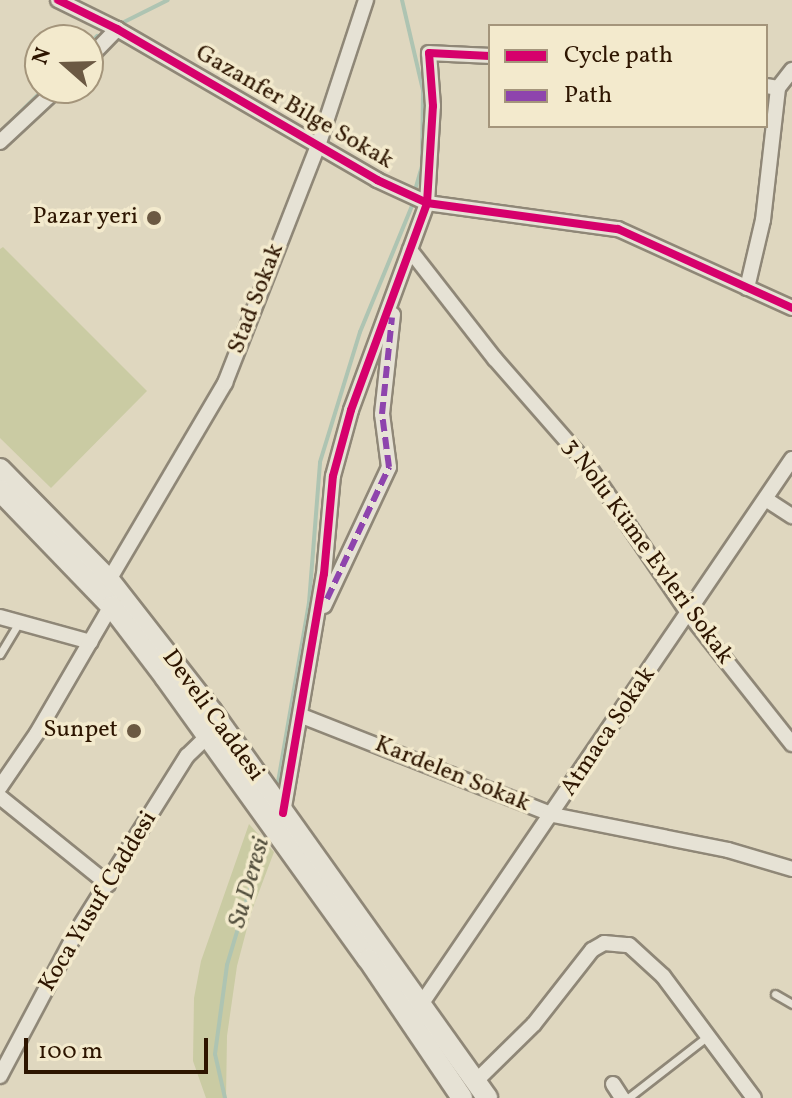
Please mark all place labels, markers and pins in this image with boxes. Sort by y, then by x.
place label: Pazar yeri [32,204,138,232]
marker: Pazar yeri [145,209,163,227]
place label: Sunpet [43,717,118,745]
marker: Sunpet [125,722,143,740]

